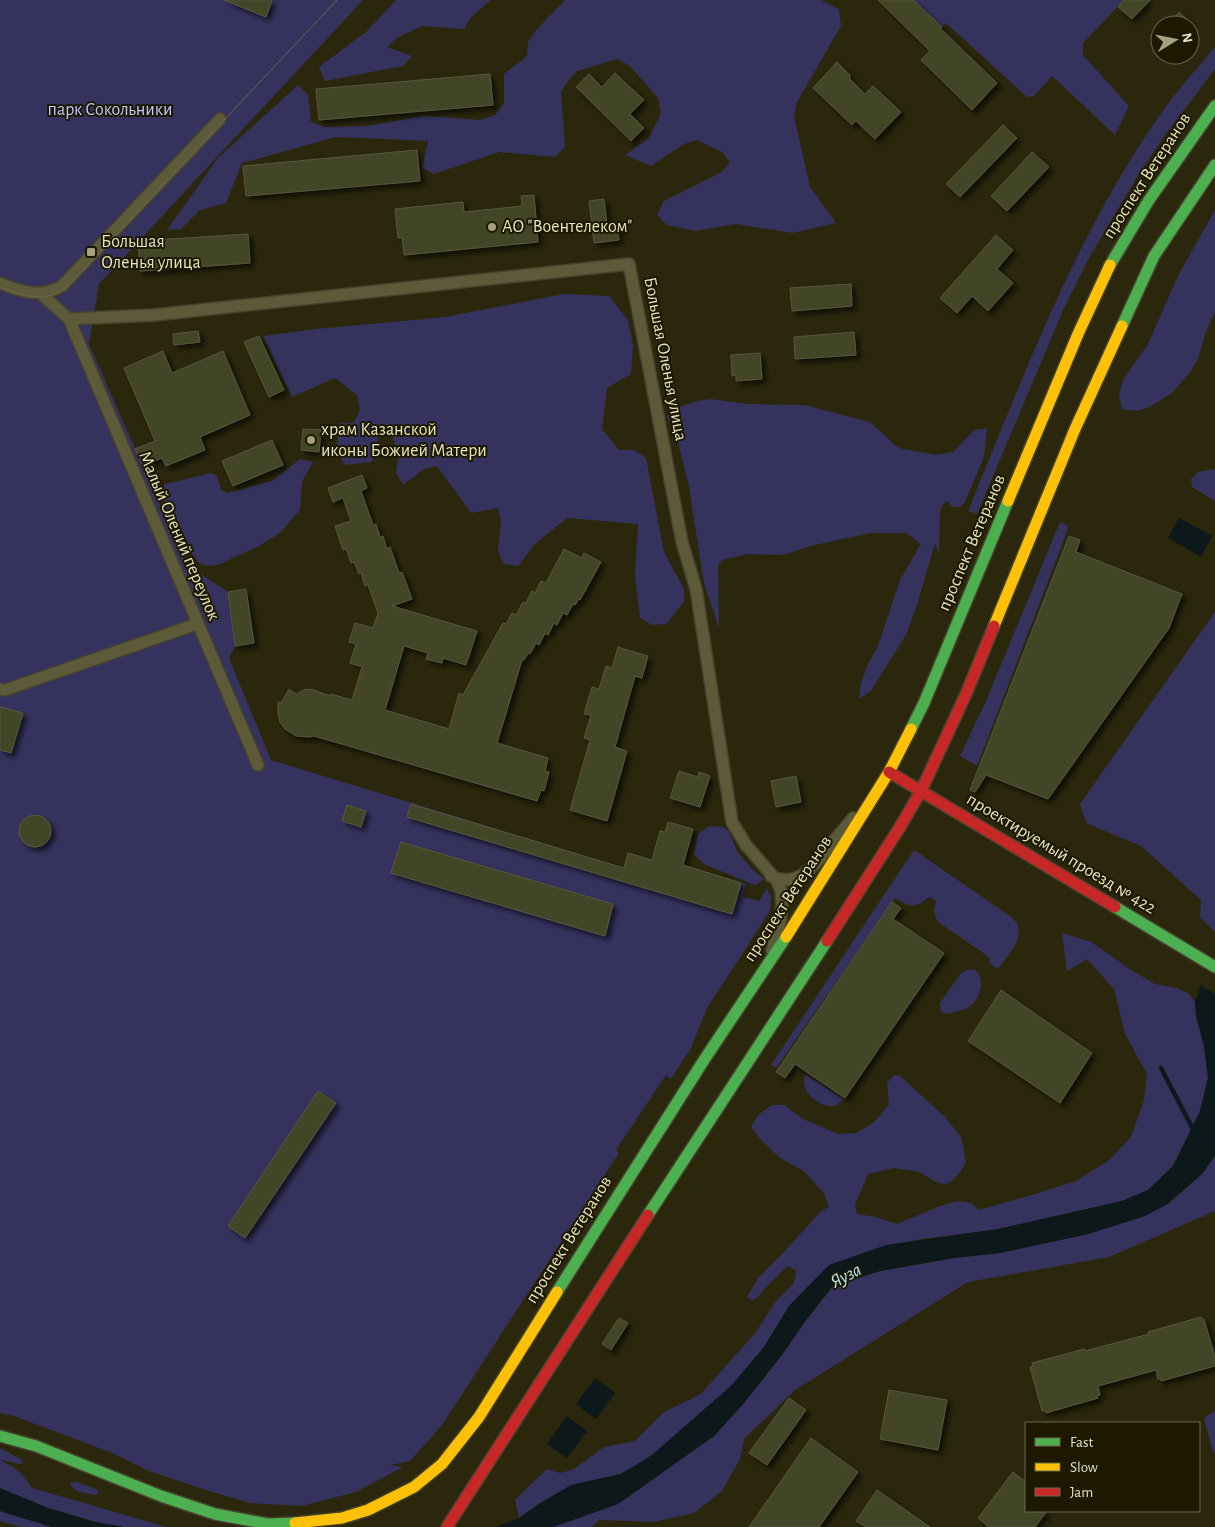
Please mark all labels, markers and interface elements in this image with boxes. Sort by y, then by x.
north arrow [1150,15,1200,65]
text: N [1179,32,1195,44]
park label: парк Сокольники [48,101,172,119]
street label: проспект Ветеранов [1100,110,1194,242]
place label: АО "Воентелеком" [502,218,632,236]
marker: АО "Воентелеком" [486,221,498,233]
place label: Большая Оленья улица [101,233,201,272]
marker: Большая Оленья улица [85,246,97,258]
street label: Большая Оленья улица [640,276,690,442]
place label: храм Казанской иконы Божией Матери [321,421,487,460]
marker: храм Казанской иконы Божией Матери [305,434,317,446]
street label: Малый Олений переулок [135,449,223,624]
street label: проспект Ветеранов [935,472,1009,614]
street label: проектируемый проезд № 422 [963,790,1159,918]
street label: проспект Ветеранов [741,833,835,965]
street label: проспект Ветеранов [523,1173,615,1307]
water label: Яуза [827,1260,865,1292]
legend [1025,1422,1200,1512]
text: Fast [1070,1435,1094,1450]
text: Slow [1070,1460,1098,1475]
text: Jam [1070,1485,1093,1500]

